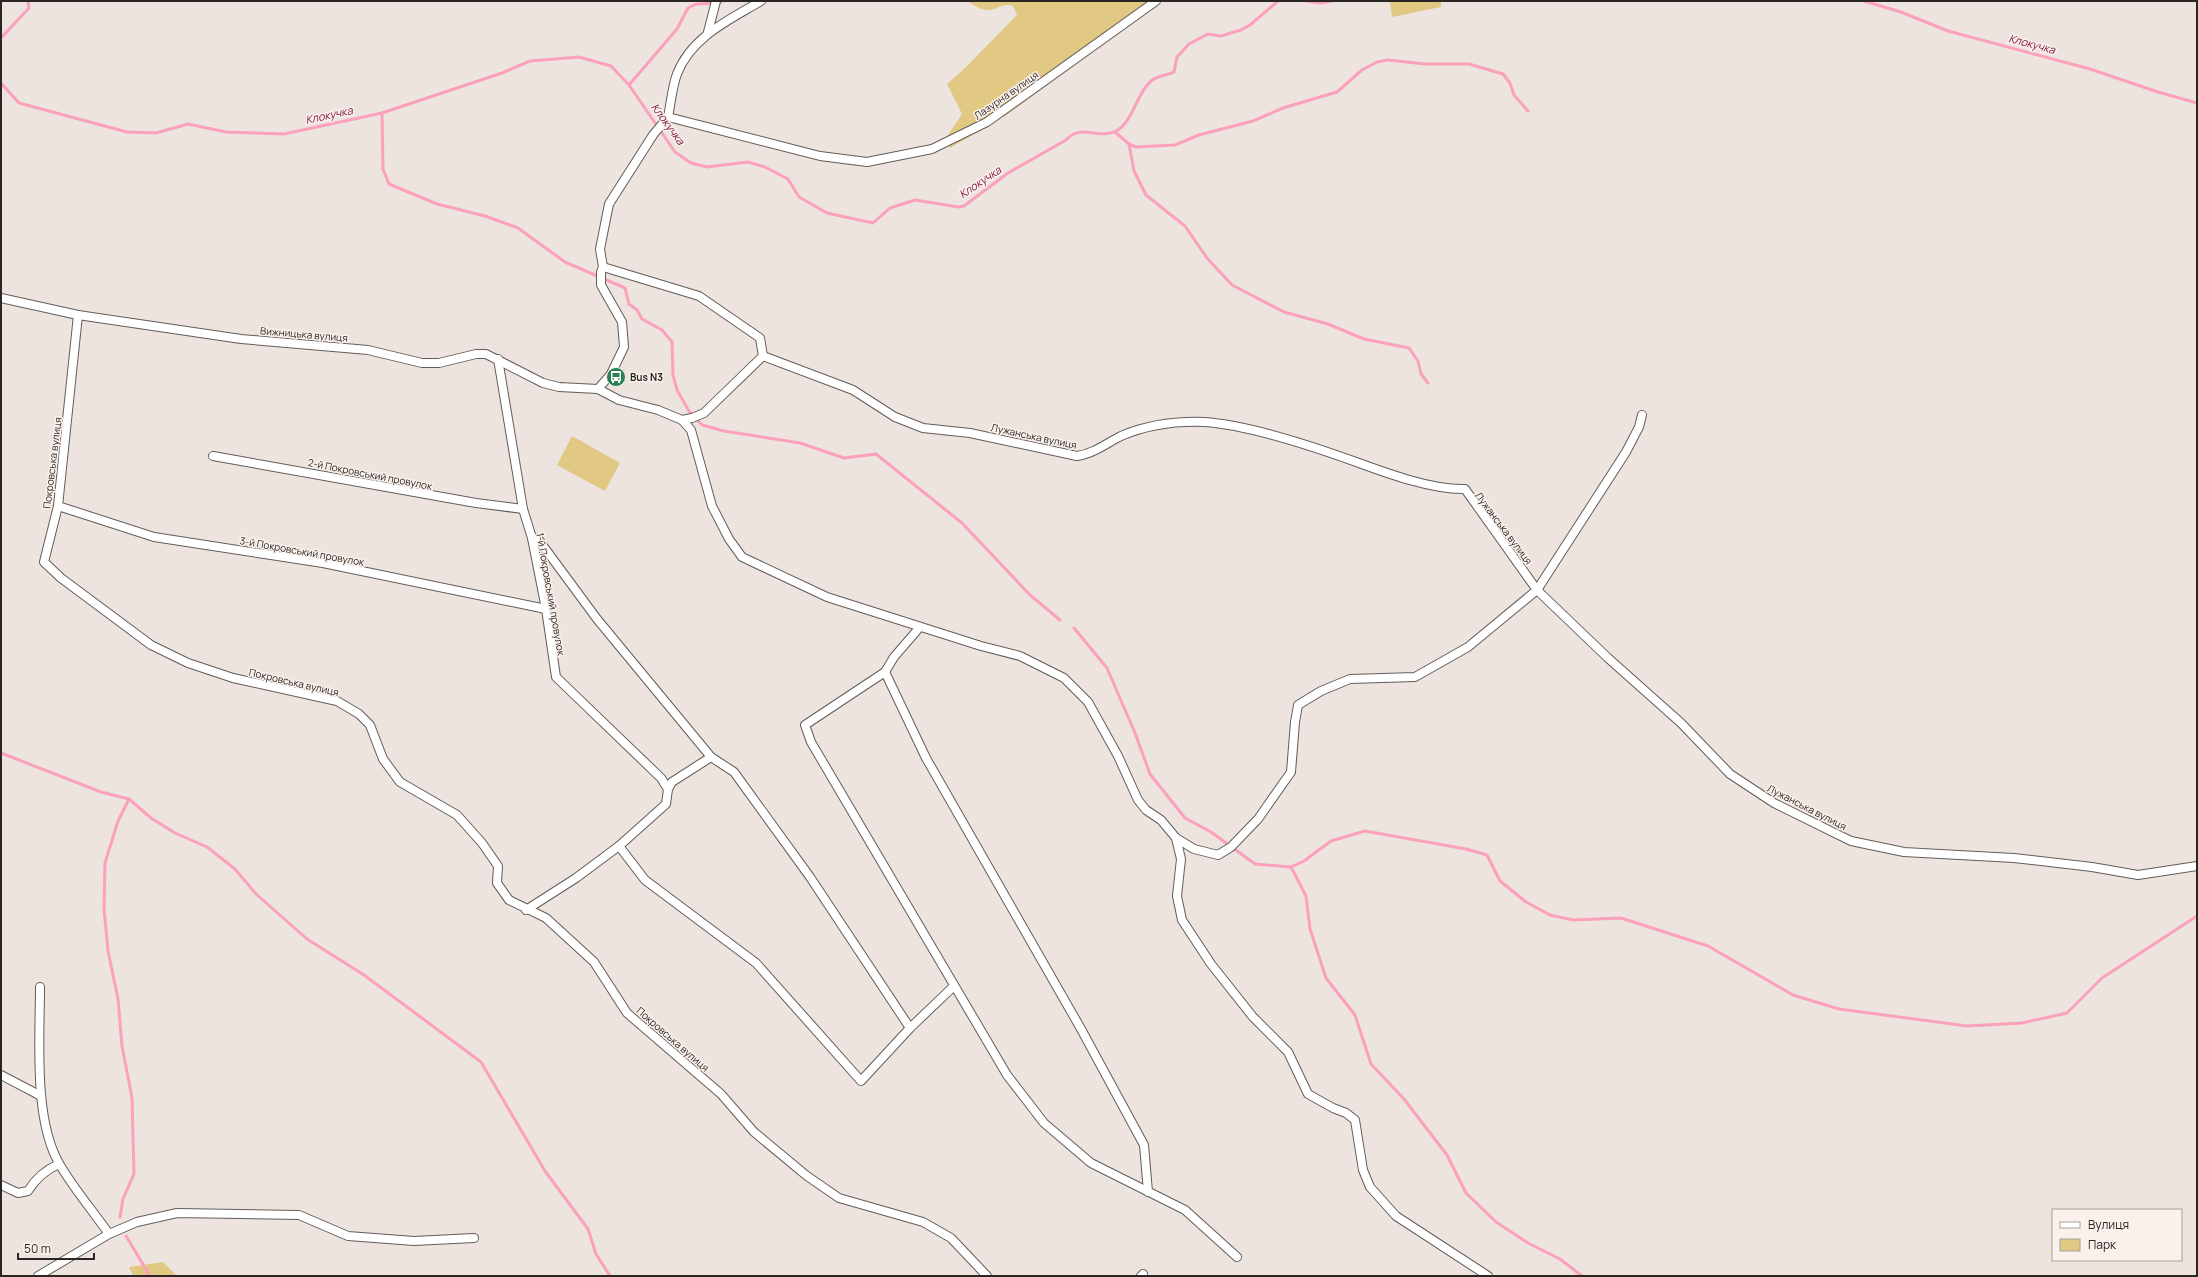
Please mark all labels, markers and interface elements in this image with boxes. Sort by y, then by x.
water label: Клокучка [2007,30,2058,57]
street label: Лазурна вулиця [971,68,1041,122]
water label: Клокучка [648,100,689,148]
water label: Клокучка [304,102,355,127]
water label: Клокучка [956,162,1004,201]
street label: Вижницька вулиця [260,323,348,345]
bus stop icon: Bus N3 [605,366,627,388]
place label: Bus N3 [630,370,663,384]
street label: Покровська вулиця [39,417,65,509]
street label: Лужанська вулиця [990,420,1078,452]
street label: 2-й Покровський провулок [307,455,434,493]
street label: Лужанська вулиця [1472,489,1536,567]
street label: 1-й Покровський провулок [533,531,569,658]
street label: 3-й Покровський провулок [239,533,366,569]
street label: Покровська вулиця [248,665,340,699]
street label: Лужанська вулиця [1765,781,1849,833]
street label: Покровська вулиця [634,1004,712,1074]
legend [2052,1209,2182,1261]
text: Вулиця [2088,1216,2129,1233]
scale bar [18,1235,94,1261]
text: Парк [2088,1236,2117,1253]
text: 50 m [24,1240,51,1257]

